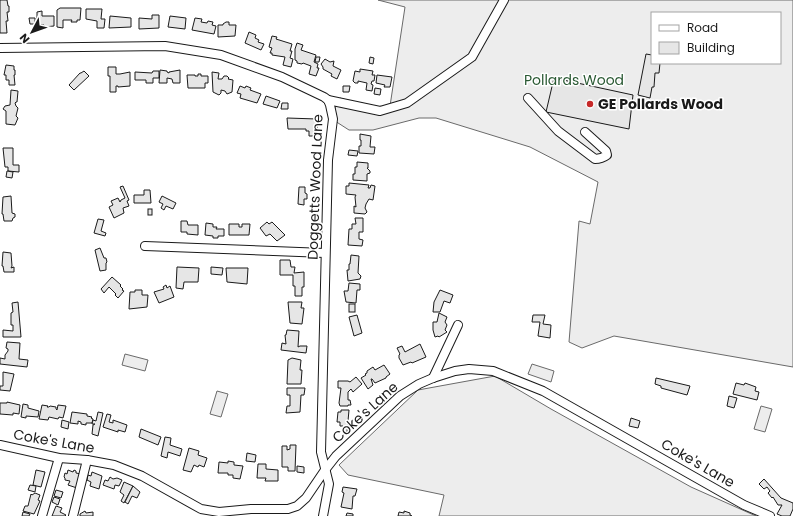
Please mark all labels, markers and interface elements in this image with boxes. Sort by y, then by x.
north arrow [12,12,52,52]
legend [651,12,781,64]
text: Road [687,19,718,36]
text: N [16,30,33,47]
text: Building [687,39,735,56]
park label: Pollards Wood [524,70,624,90]
place label: GE Pollards Wood [598,94,723,114]
marker: GE Pollards Wood [585,99,595,109]
street label: Doggetts Wood Lane [302,114,328,260]
street label: Coke's Lane [328,377,402,447]
street label: Coke's Lane [12,424,96,458]
street label: Coke's Lane [657,434,739,492]

